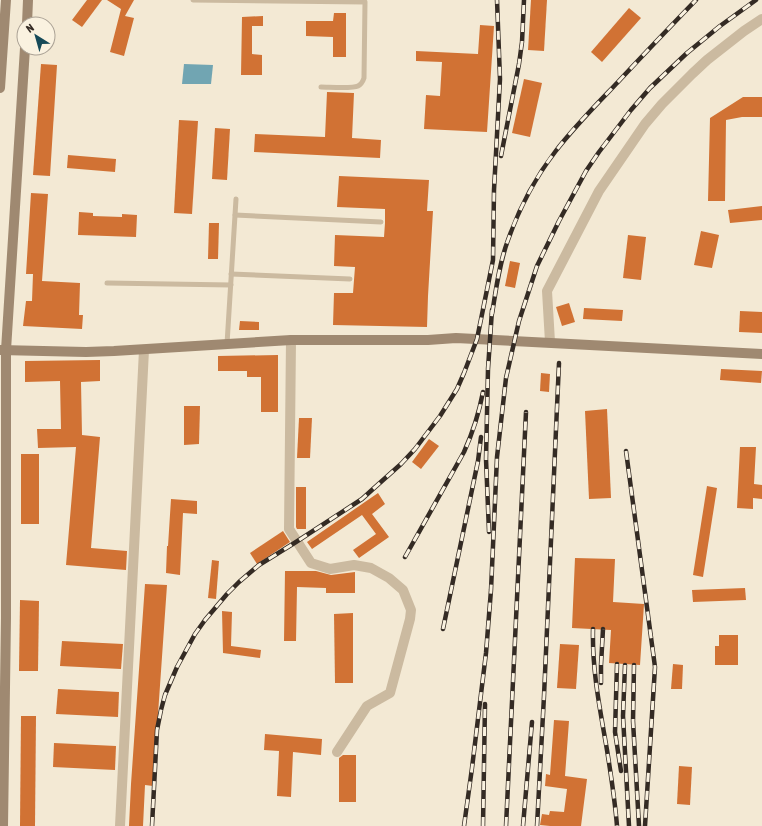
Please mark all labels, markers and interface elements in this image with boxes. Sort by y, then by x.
north arrow [16,16,56,56]
text: N [24,21,36,35]

